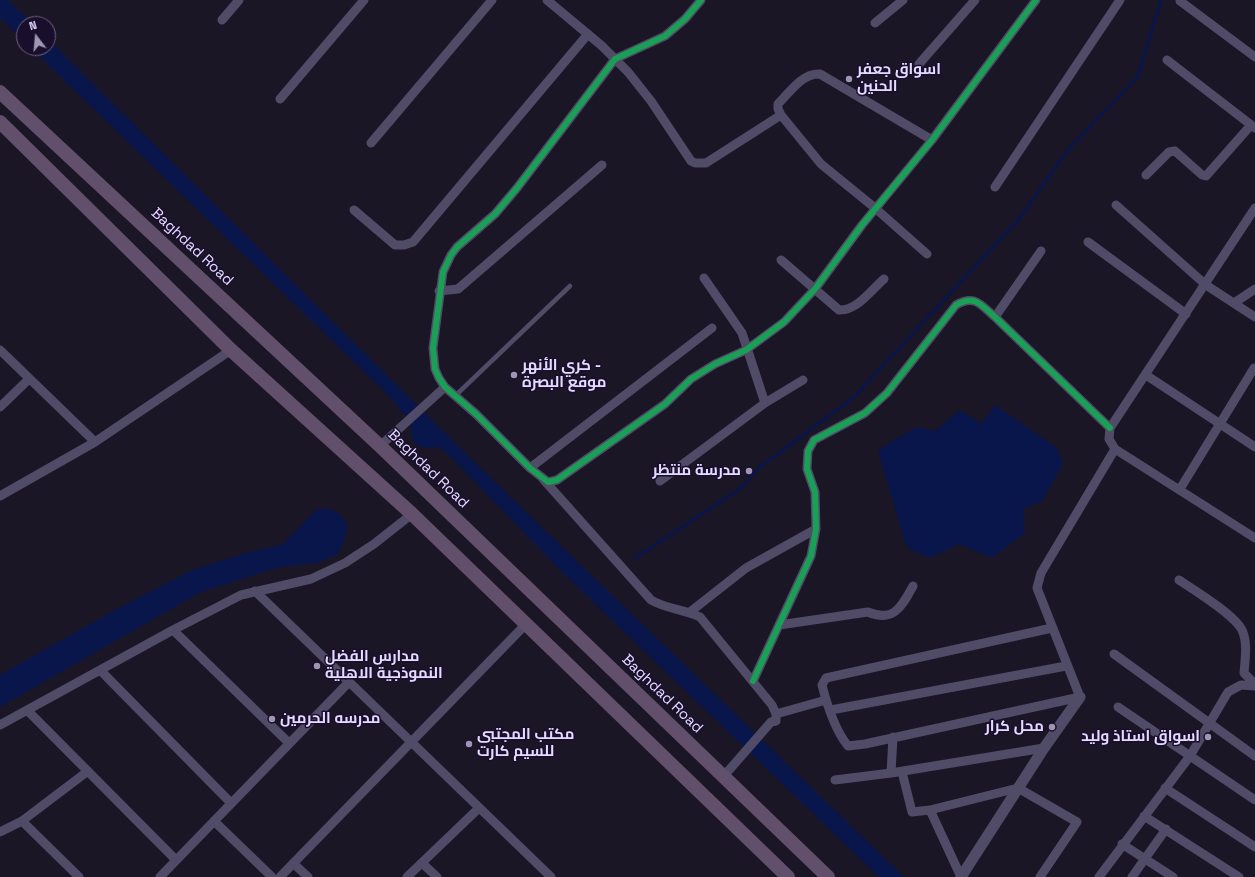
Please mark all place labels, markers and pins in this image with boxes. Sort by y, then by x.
place label: اسواق جعفر الحنين [857,61,941,96]
marker: اسواق جعفر الحنين [844,74,854,84]
place label: كري الأنهر - موقع البصرة [522,357,606,392]
marker: كري الأنهر - موقع البصرة [509,370,519,380]
place label: مدرسة منتظر [652,462,741,480]
marker: مدرسة منتظر [744,466,754,476]
place label: مدارس الفضل النموذجية الاهلية [325,648,443,683]
marker: مدارس الفضل النموذجية الاهلية [312,661,322,671]
place label: مدرسه الحرمين [280,710,380,728]
marker: مدرسه الحرمين [267,714,277,724]
place label: محل كرار [985,718,1044,736]
marker: محل كرار [1047,722,1057,732]
place label: مكتب المجتبى للسيم كارت [477,726,574,761]
place label: اسواق استاذ وليد [1081,728,1200,746]
marker: اسواق استاذ وليد [1203,732,1213,742]
marker: مكتب المجتبى للسيم كارت [464,739,474,749]

